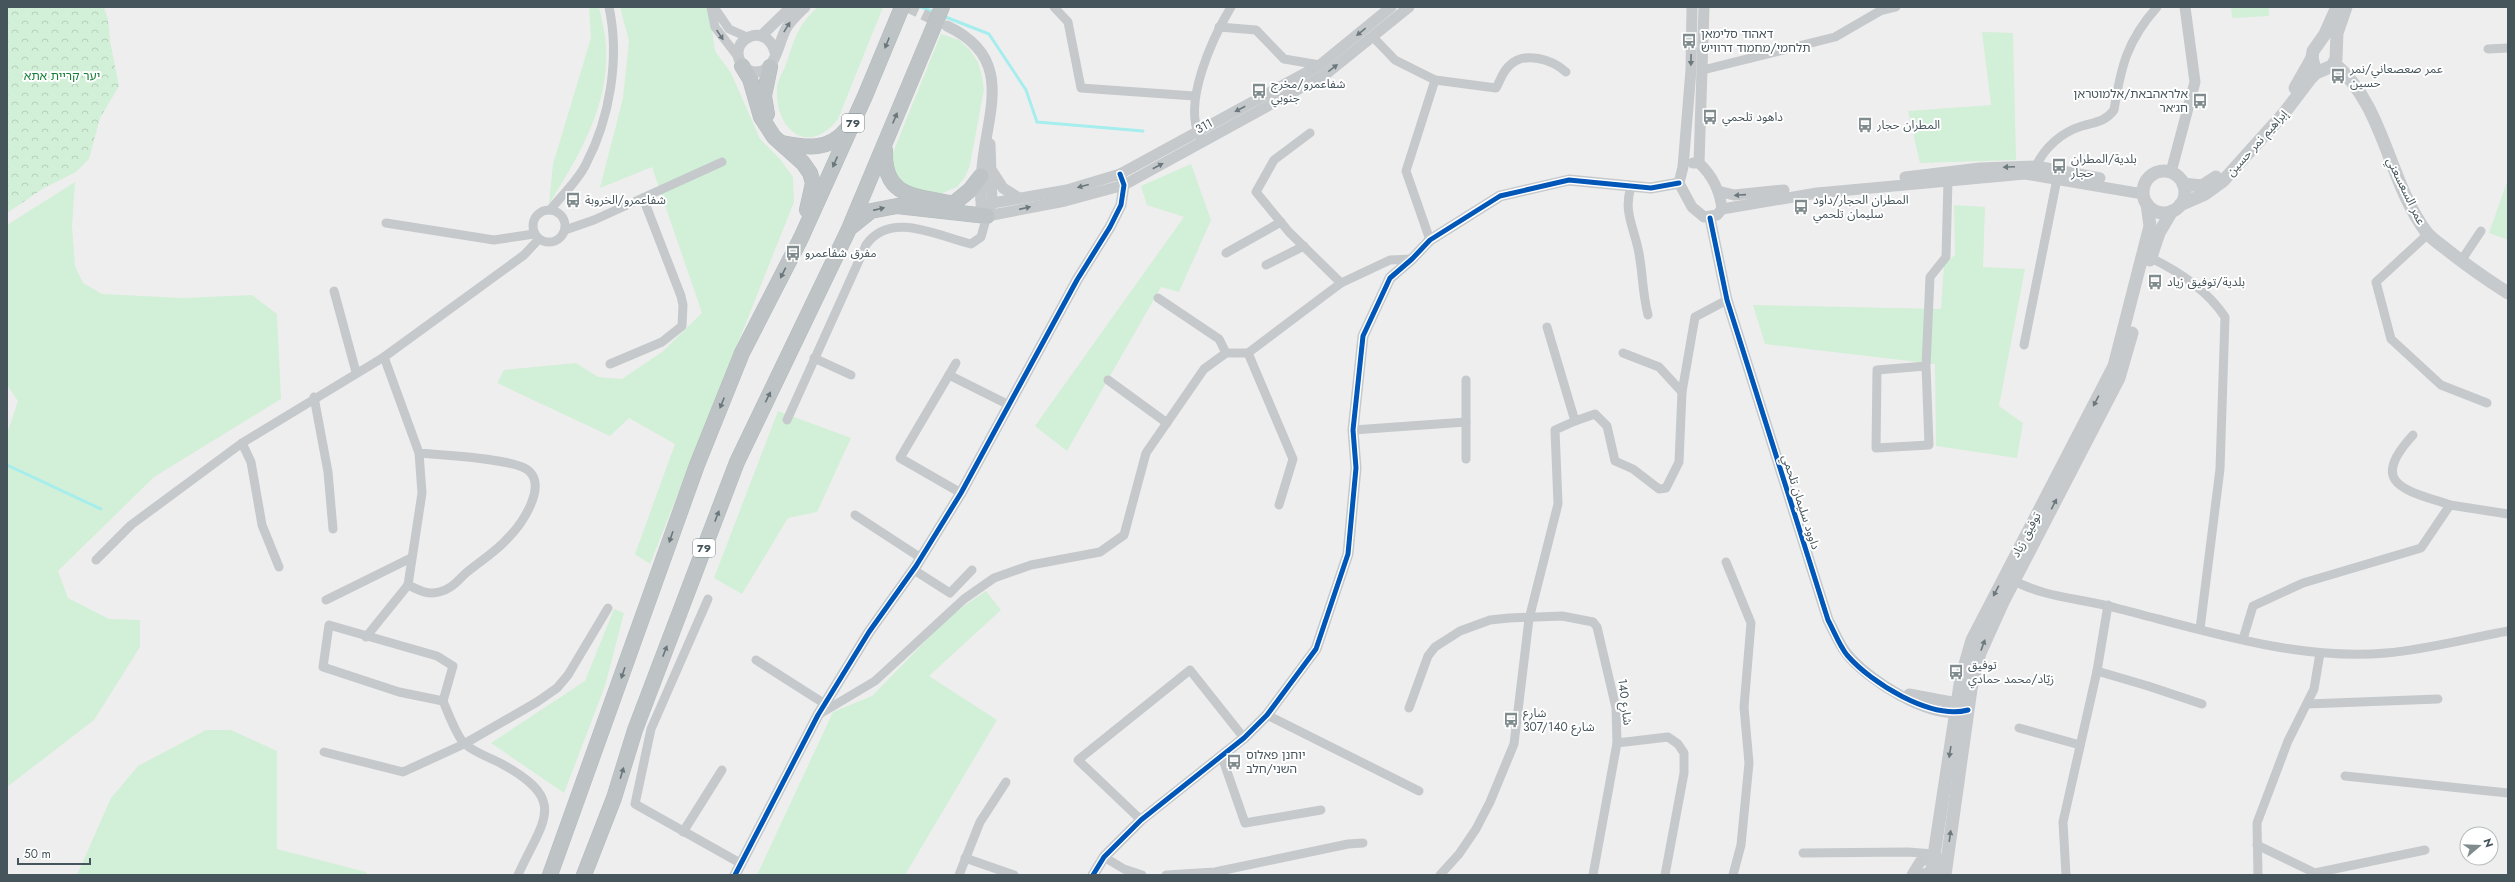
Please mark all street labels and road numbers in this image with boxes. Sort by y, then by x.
street label: إبراهيم نمر حسين [2222,105,2292,180]
road number: 79 [842,114,864,132]
street label: 311 [1192,114,1216,138]
street label: عمر السعسعني [2381,154,2430,228]
street label: داوود سليمان تلحمي [1776,452,1825,552]
street label: توفيق زياد [2006,509,2046,561]
road number: 79 [693,539,715,557]
street label: شارع 140 [1613,678,1637,726]

